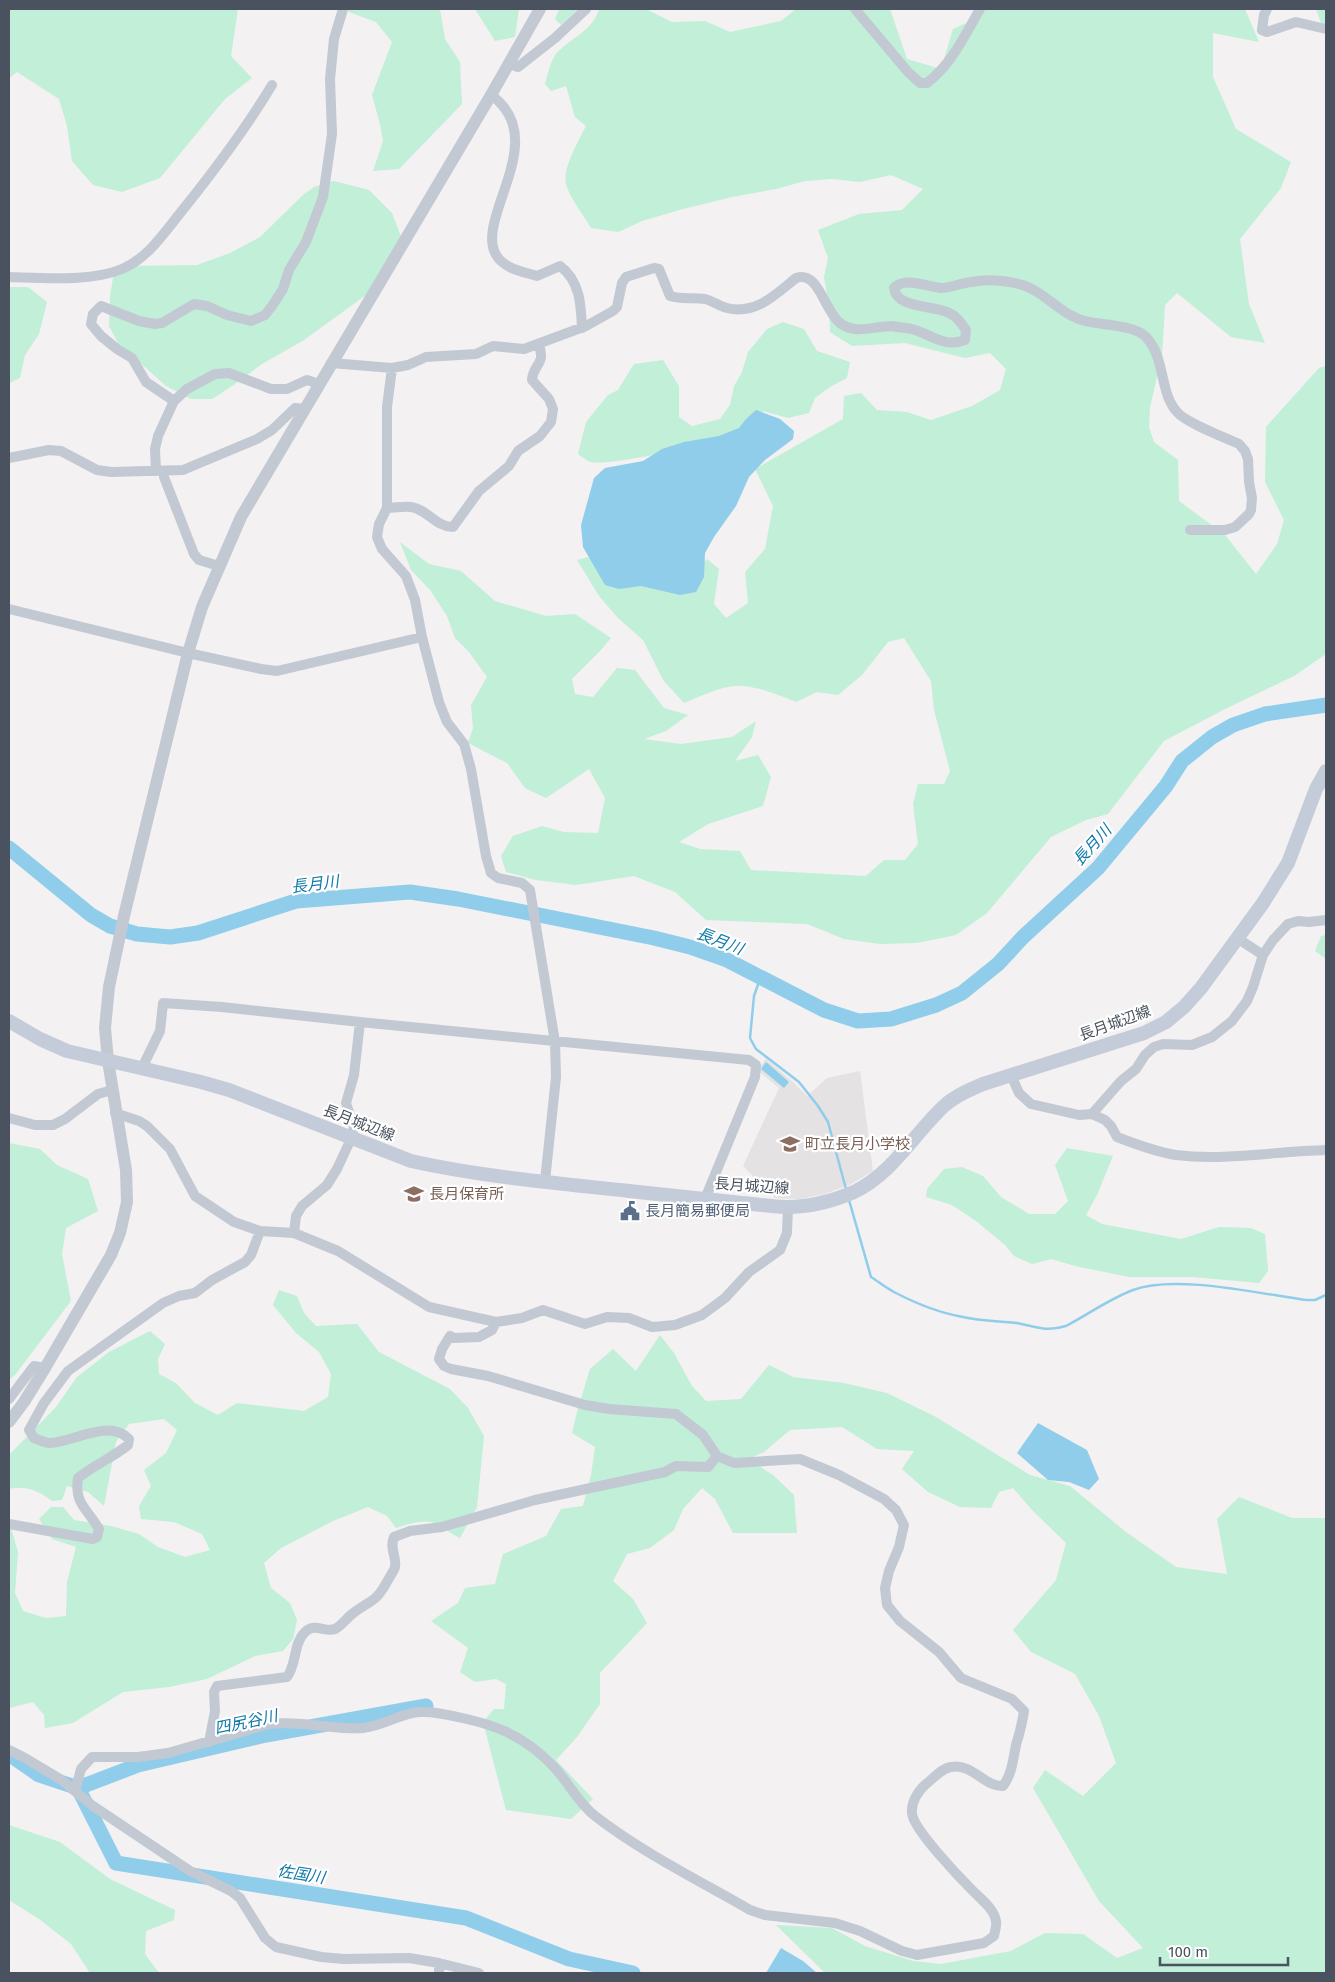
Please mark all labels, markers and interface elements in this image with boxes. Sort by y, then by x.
water label: 長月川 [1069,819,1116,869]
water label: 長月川 [290,871,342,896]
water label: 長月川 [694,924,748,959]
street label: 長月城辺線 [1077,1002,1153,1044]
street label: 長月城辺線 [321,1101,397,1145]
school or university icon: 町立長月小学校 [779,1133,801,1155]
place label: 町立長月小学校 [805,1135,910,1153]
street label: 長月城辺線 [714,1174,790,1198]
school or university icon: 長月保育所 [403,1183,425,1205]
place label: 長月保育所 [429,1185,504,1203]
public building icon: 長月簡易郵便局 [619,1200,641,1222]
place label: 長月簡易郵便局 [645,1202,750,1220]
water label: 四尻谷川 [213,1706,281,1738]
water label: 佐国川 [276,1861,328,1887]
scale bar [1160,1934,1288,1966]
text: 100 m [1168,1943,1208,1961]

